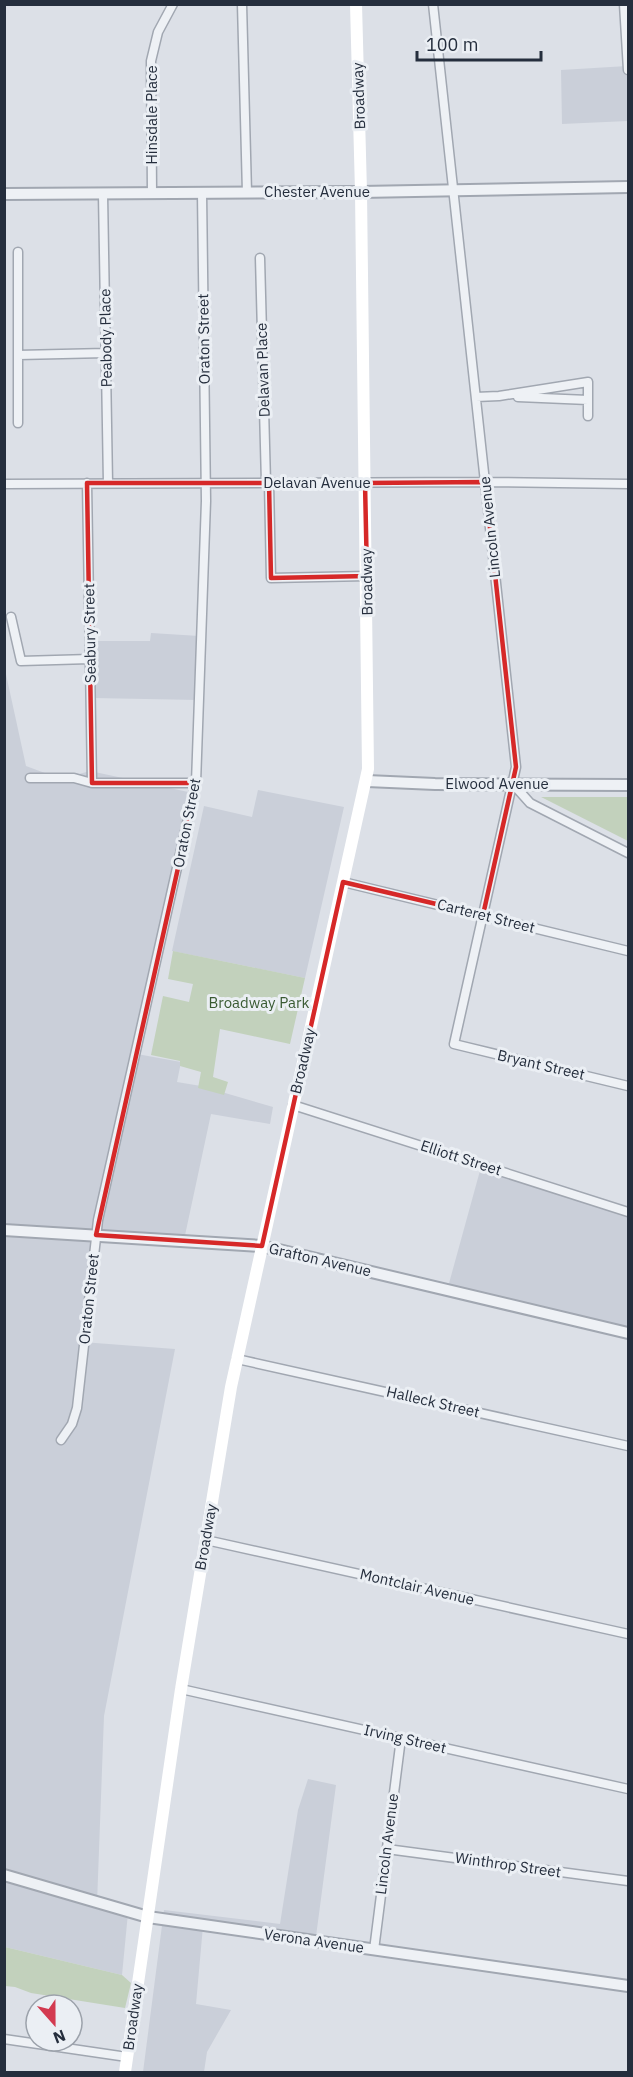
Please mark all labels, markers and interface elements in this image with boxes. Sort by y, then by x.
scale bar [417,24,542,62]
text: 100 m [426,33,478,56]
street label: Broadway [348,62,369,130]
street label: Hinsdale Place [142,65,161,165]
street label: Chester Avenue [264,182,370,201]
street label: Peabody Place [95,288,116,388]
street label: Oraton Street [193,293,214,385]
street label: Delavan Place [251,322,274,418]
street label: Delavan Avenue [263,473,371,492]
street label: Lincoln Avenue [475,475,504,579]
street label: Broadway [356,548,377,616]
street label: Seabury Street [79,583,100,683]
street label: Elwood Avenue [445,774,549,793]
street label: Oraton Street [169,776,205,869]
street label: Carteret Street [435,894,537,937]
park label: Broadway Park [208,993,310,1012]
street label: Broadway [286,1026,319,1096]
street label: Bryant Street [496,1045,587,1084]
street label: Elliott Street [418,1136,504,1180]
street label: Grafton Avenue [267,1239,373,1281]
street label: Oraton Street [74,1253,103,1345]
street label: Halleck Street [385,1382,482,1421]
street label: Broadway [190,1502,221,1572]
street label: Montclair Avenue [358,1564,476,1609]
street label: Irving Street [362,1720,448,1757]
street label: Lincoln Avenue [371,1792,402,1896]
street label: Winthrop Street [454,1848,562,1881]
street label: Verona Avenue [263,1924,365,1957]
street label: Broadway [118,1982,147,2051]
north arrow [24,1993,84,2053]
text: N [50,2026,68,2048]

